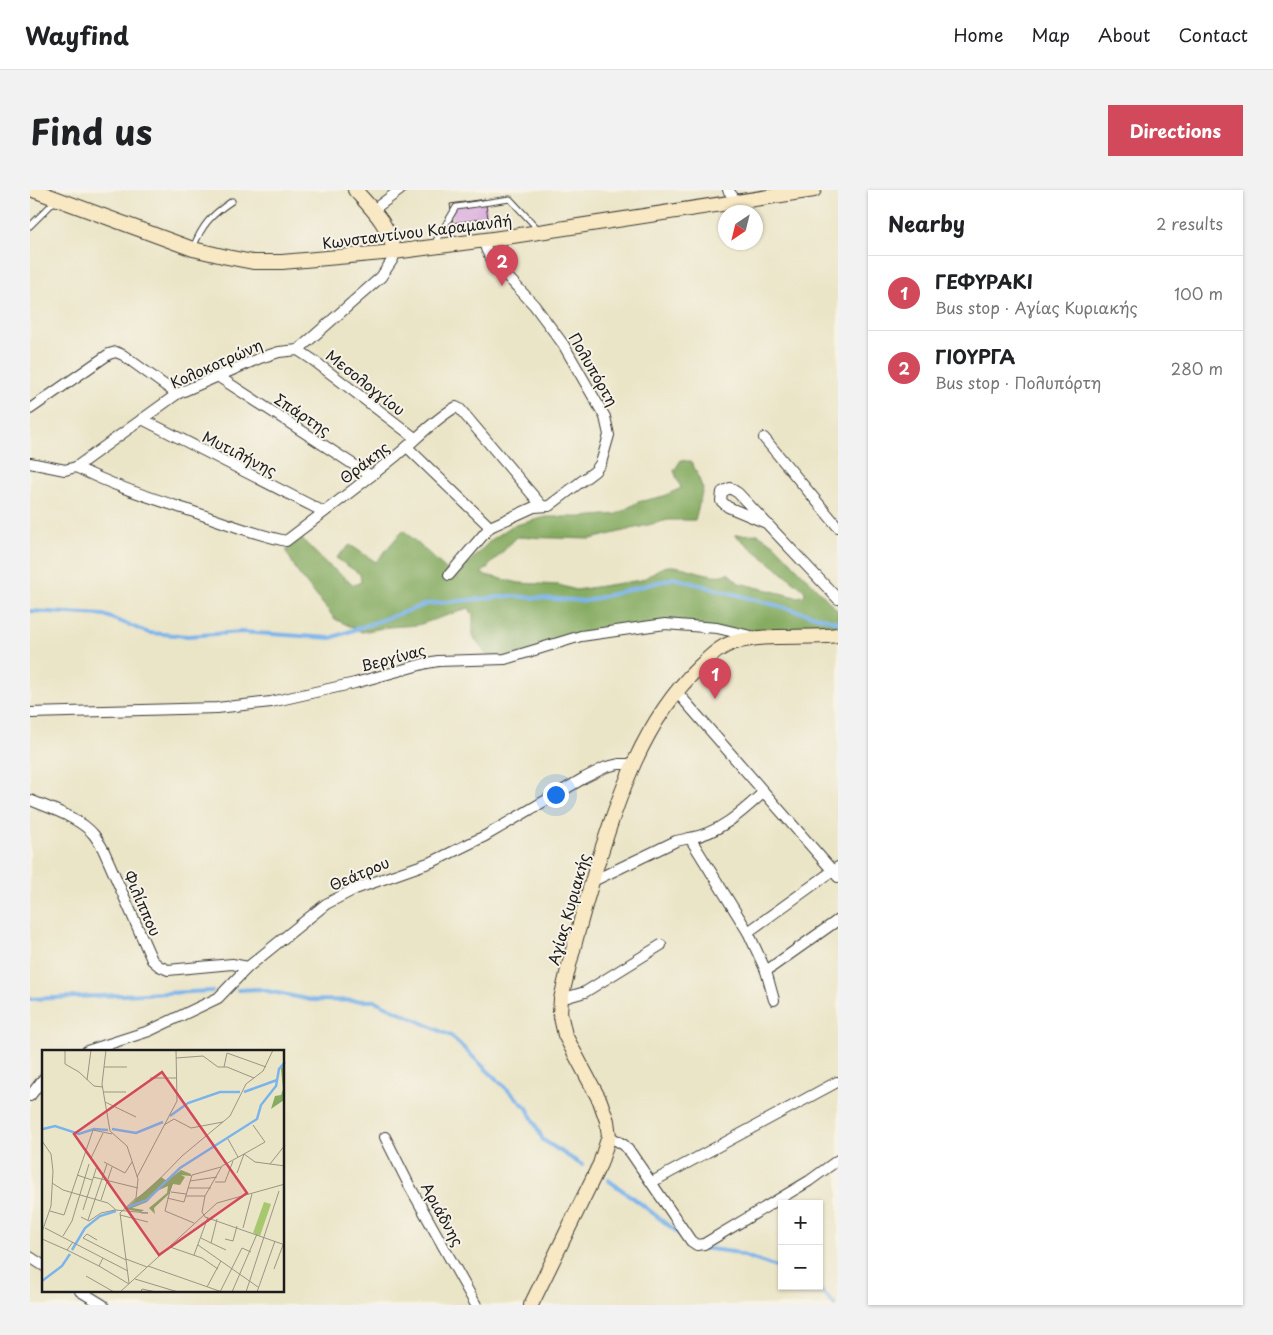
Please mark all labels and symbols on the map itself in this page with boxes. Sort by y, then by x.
north arrow [718,205,763,250]
street label: Κωνσταντίνου Καραμανλή [321,208,513,254]
pin: 2 [486,245,518,286]
street label: Πολυπόρτη [564,328,624,410]
street label: Κολοκοτρώνη [166,332,266,394]
street label: Μεσολογγίου [321,344,411,420]
street label: Σπάρτης [270,387,336,441]
street label: Μυτιλήνης [199,424,281,482]
street label: Θράκης [334,435,394,489]
street label: Βεργίνας [358,637,428,677]
pin: 1 [699,658,731,699]
your location [543,782,569,808]
street label: Θεάτρου [325,850,393,896]
street label: Αγίας Κυριακής [541,850,595,968]
street label: Φιλίππου [118,866,168,940]
inset map [42,1050,285,1292]
street label: Αριάδνης [416,1178,470,1250]

